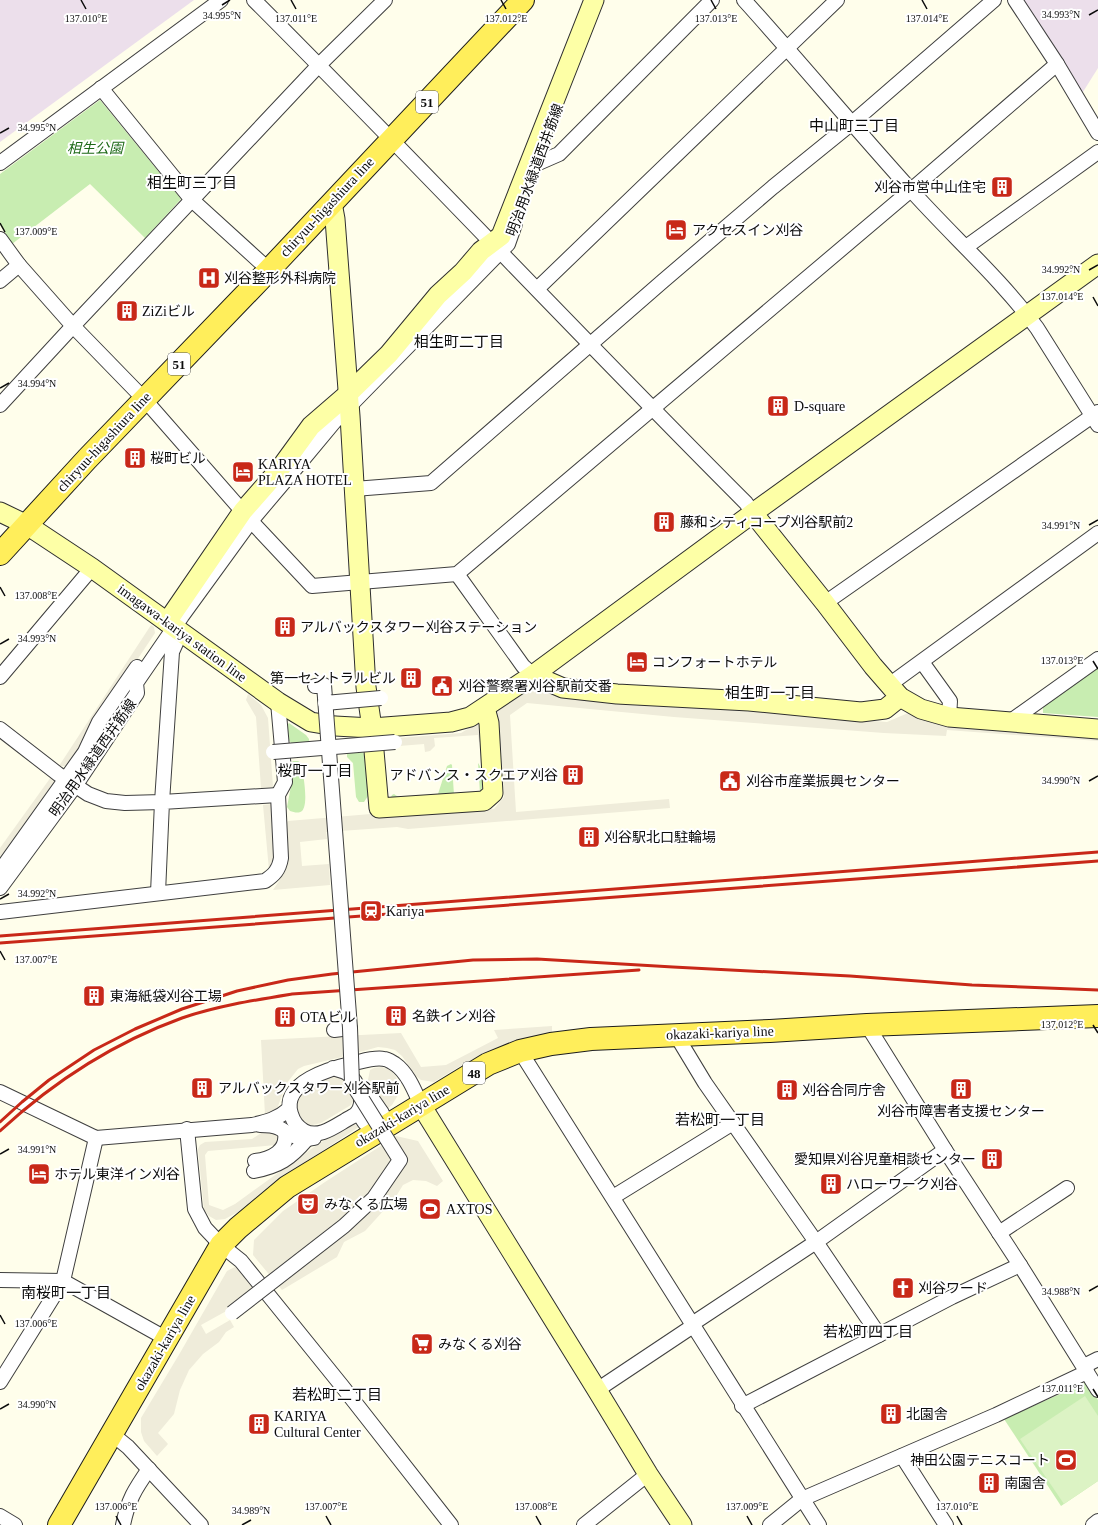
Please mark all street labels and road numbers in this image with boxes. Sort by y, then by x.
road number: 51 [416,91,438,113]
street label: 明治用水緑道西井筋線 [503,101,566,238]
street label: chiryuu-higashiura line [277,154,377,260]
road number: 51 [168,353,190,375]
street label: chiryuu-higashiura line [54,389,154,495]
street label: imagawa-kariya station line [115,581,249,685]
street label: 明治用水緑道西井筋線 [46,696,139,820]
street label: okazaki-kariya line [666,1024,774,1042]
road number: 48 [463,1062,485,1084]
street label: okazaki-kariya line [352,1082,452,1150]
street label: okazaki-kariya line [132,1293,198,1393]

